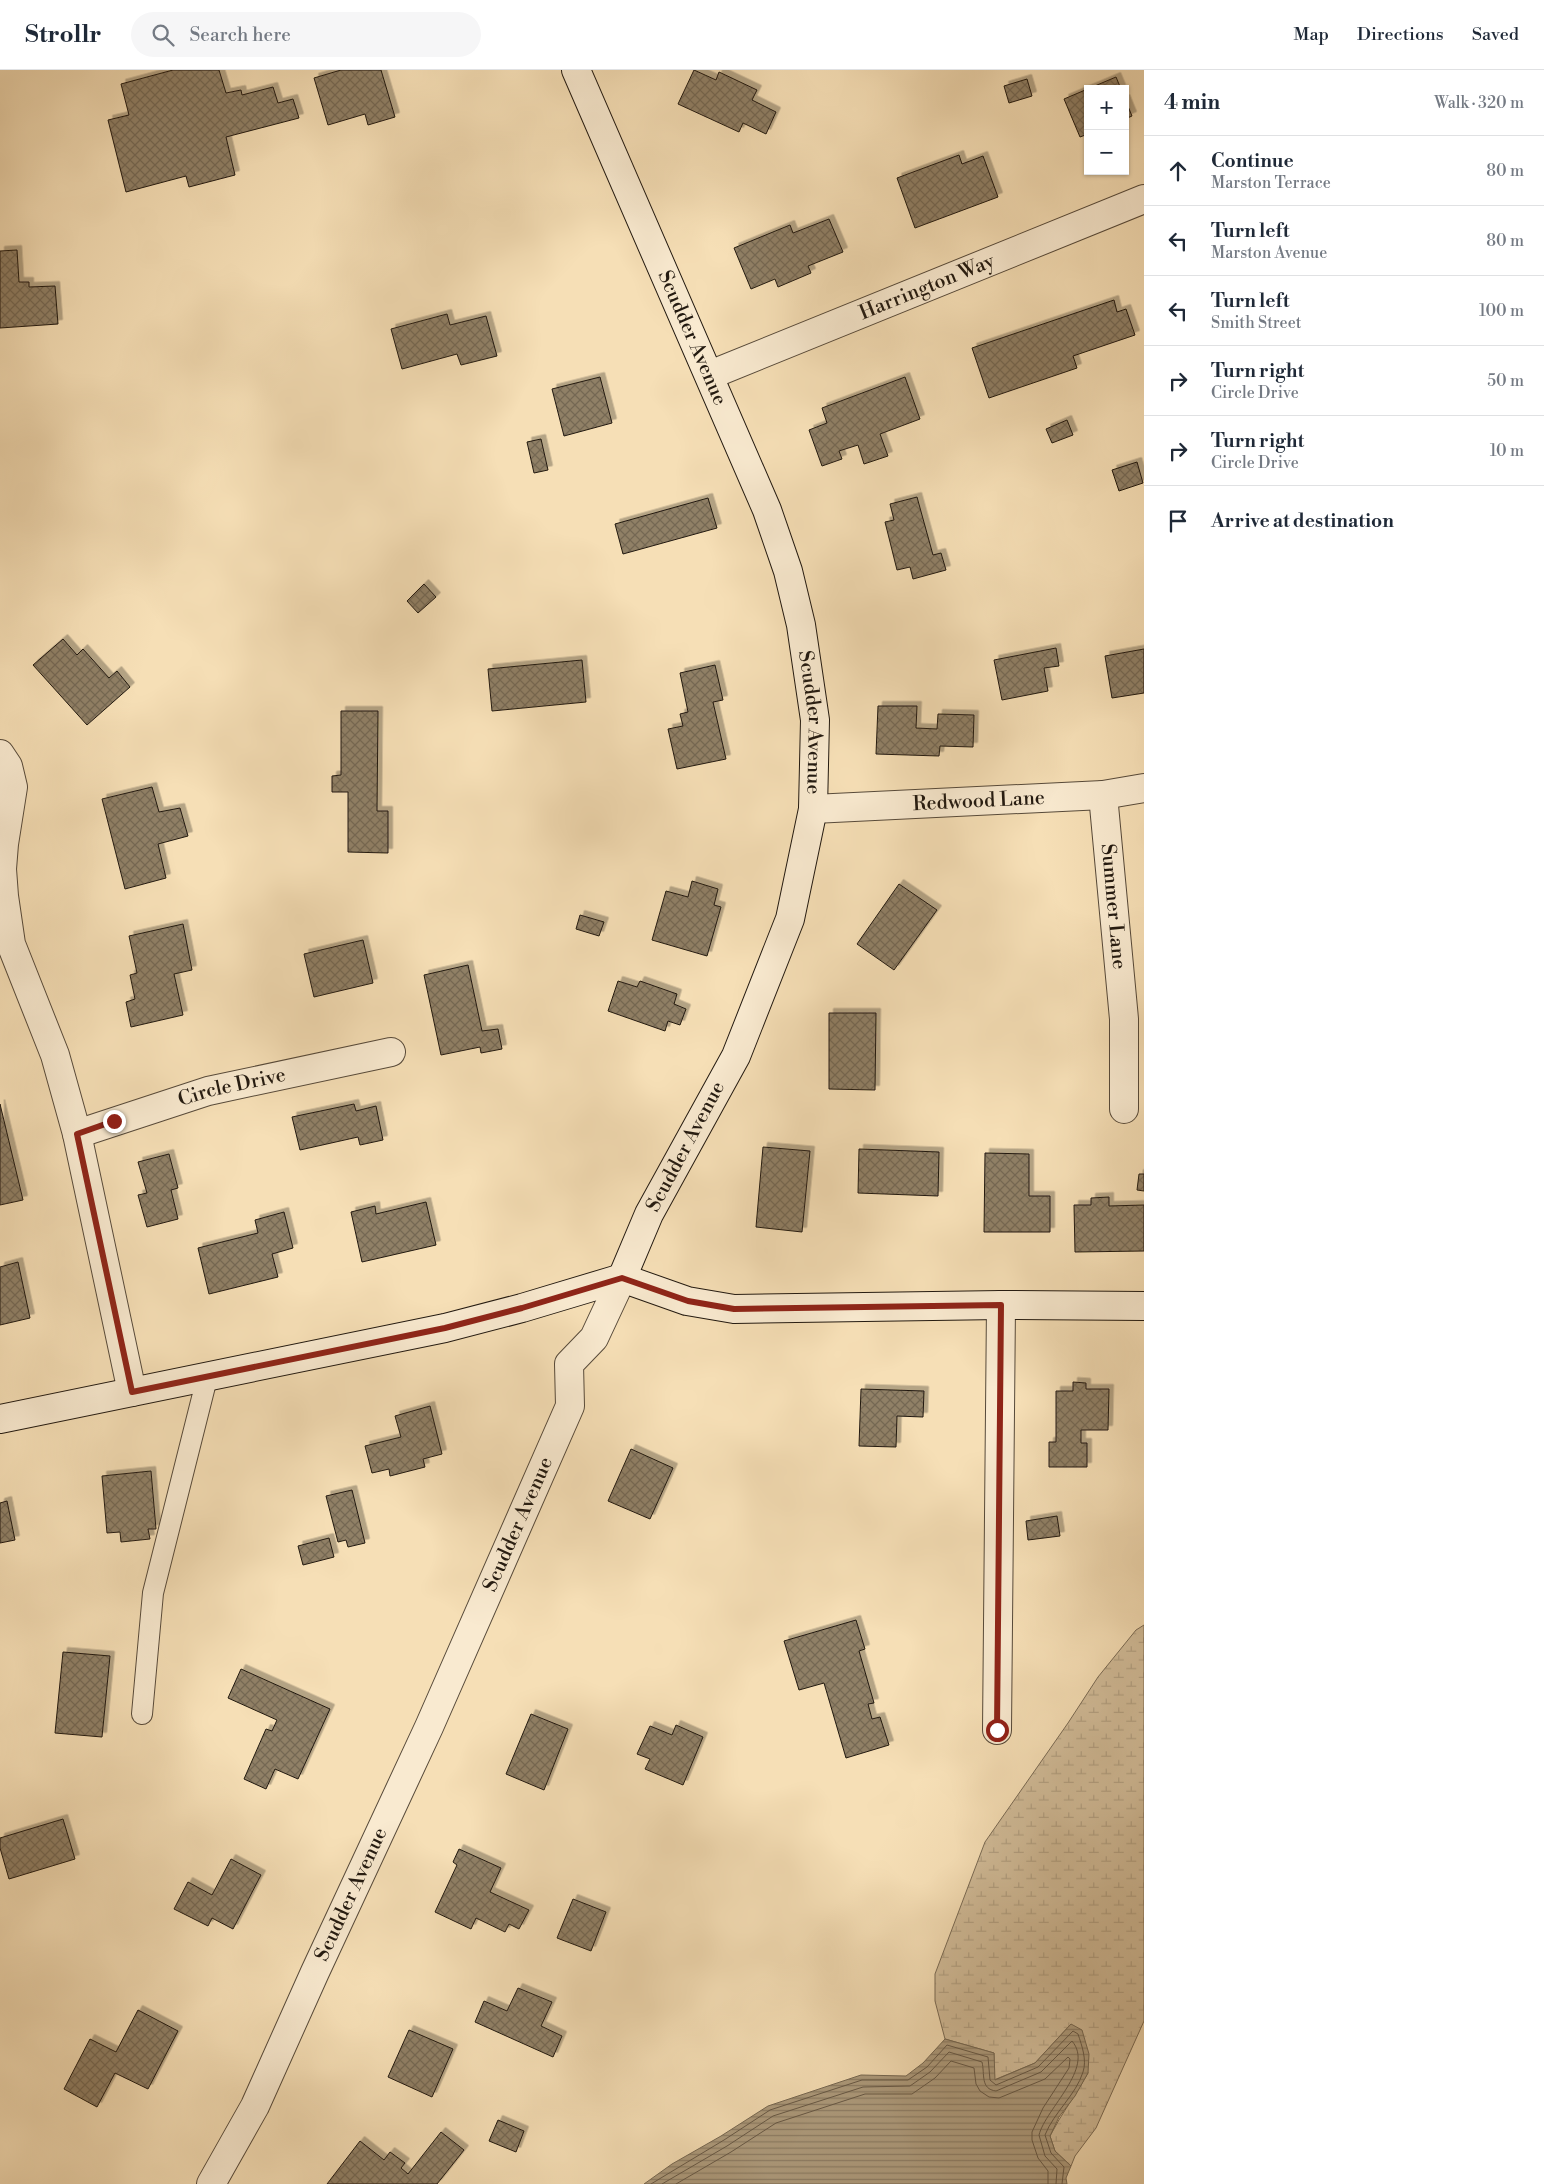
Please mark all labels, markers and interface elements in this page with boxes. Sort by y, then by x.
search box [131,12,481,57]
text: Strollr [25,20,101,50]
icon: search [149,21,177,49]
text: Search here [189,23,291,47]
text: Map [1293,23,1329,46]
text: Directions [1357,23,1444,46]
text: Saved [1472,23,1519,46]
map controls [1084,85,1129,175]
button: + [1084,85,1129,130]
text: 4 min [1164,90,1220,116]
text: Walk · 320 m [1434,93,1524,113]
button: − [1084,130,1129,175]
text: Continue [1211,149,1294,173]
icon: ahead [1164,157,1192,185]
text: 80 m [1486,161,1524,181]
text: Marston Terrace [1211,173,1331,193]
text: Turn left [1211,219,1290,243]
icon: left [1164,227,1192,255]
text: 80 m [1486,231,1524,251]
text: Marston Avenue [1211,243,1327,263]
street label: Harrington Way [855,248,998,326]
street label: Scudder Avenue [652,267,733,409]
text: Turn left [1211,289,1290,313]
icon: left [1164,297,1192,325]
text: 100 m [1479,301,1524,321]
text: Smith Street [1211,313,1301,333]
text: Turn right [1211,359,1304,383]
icon: right [1164,367,1192,395]
text: 50 m [1487,371,1524,391]
text: Circle Drive [1211,383,1299,403]
text: Turn right [1211,429,1304,453]
icon: right [1164,437,1192,465]
text: 10 m [1490,441,1524,461]
text: Circle Drive [1211,453,1299,473]
icon: arrive [1164,507,1192,535]
text: Arrive at destination [1211,509,1394,533]
street label: Scudder Avenue [792,649,828,795]
street label: Redwood Lane [912,785,1046,817]
street label: Summer Lane [1095,843,1132,971]
street label: Circle Drive [175,1062,288,1112]
street label: Scudder Avenue [641,1077,731,1217]
route end [103,1110,126,1133]
street label: Scudder Avenue [478,1453,559,1596]
route start [986,1719,1009,1742]
street label: Scudder Avenue [309,1824,393,1965]

